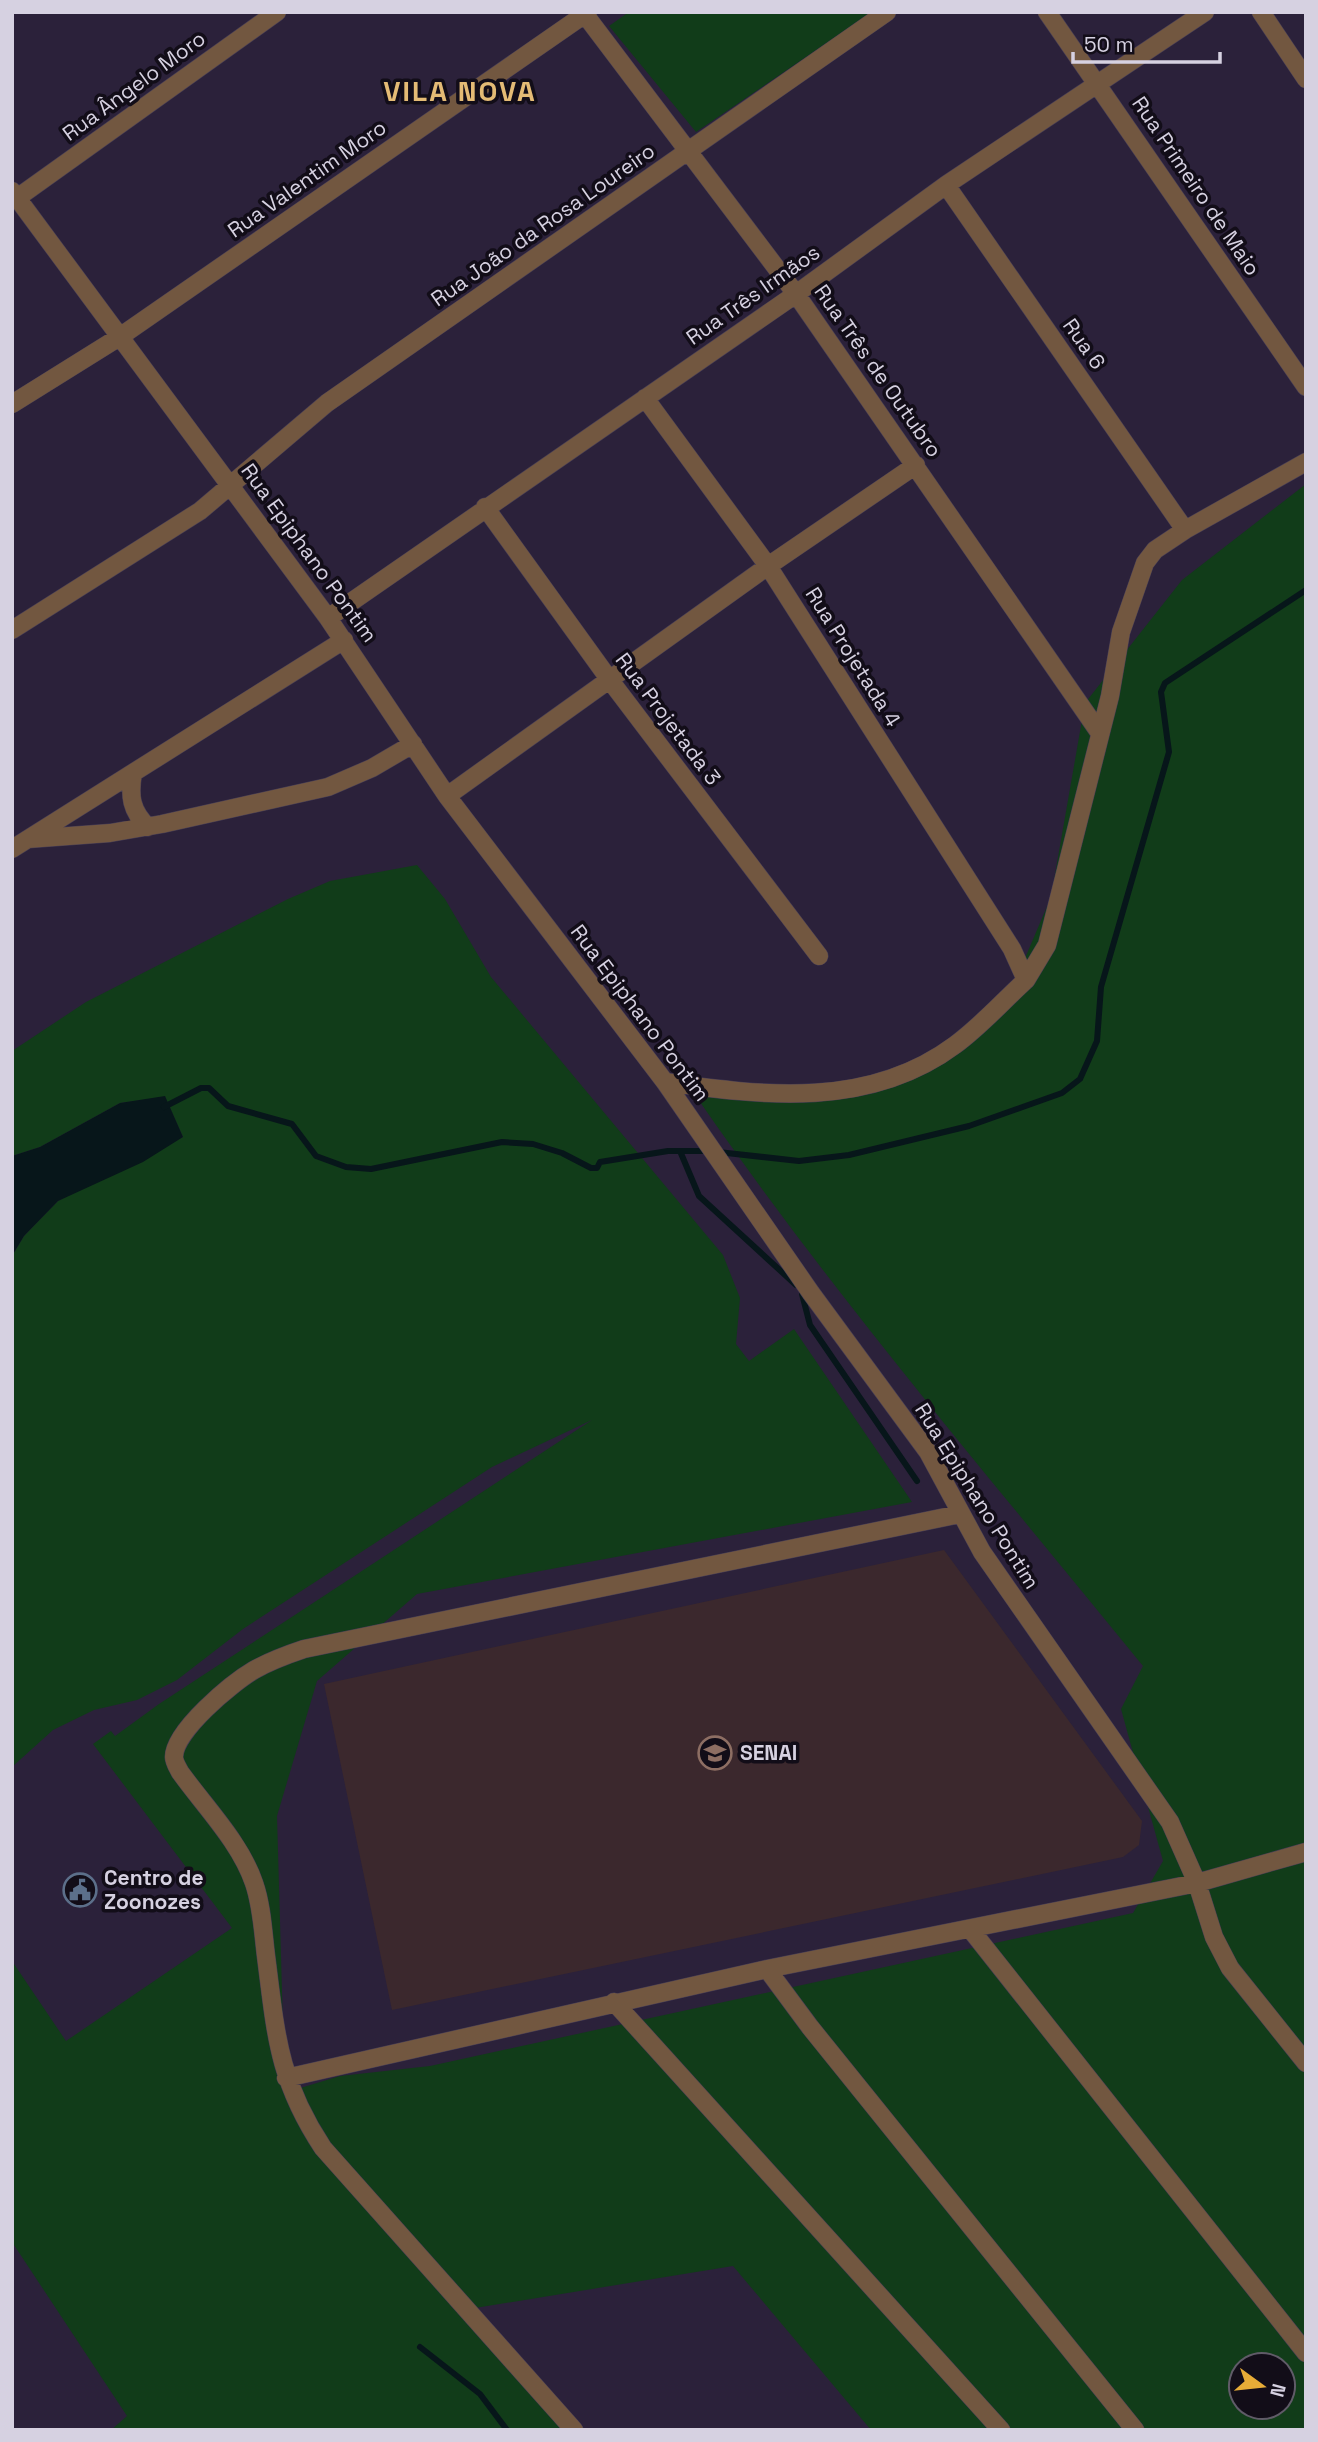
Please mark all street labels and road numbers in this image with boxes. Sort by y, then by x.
street label: Rua Ângelo Moro [57,25,211,147]
street label: Rua Primeiro de Maio [1126,91,1266,281]
street label: Rua Valentim Moro [222,114,391,243]
street label: Rua João da Rosa Loureiro [426,137,660,312]
street label: Rua Três Irmãos [681,238,825,351]
street label: Rua Três de Outubro [809,279,948,462]
street label: Rua 6 [1057,313,1112,375]
street label: Rua Epiphano Pontim [235,458,383,647]
street label: Rua Projetada 4 [800,582,907,731]
street label: Rua Projetada 3 [610,647,727,790]
street label: Rua Epiphano Pontim [565,919,716,1106]
street label: Rua Epiphano Pontim [909,1398,1046,1594]

